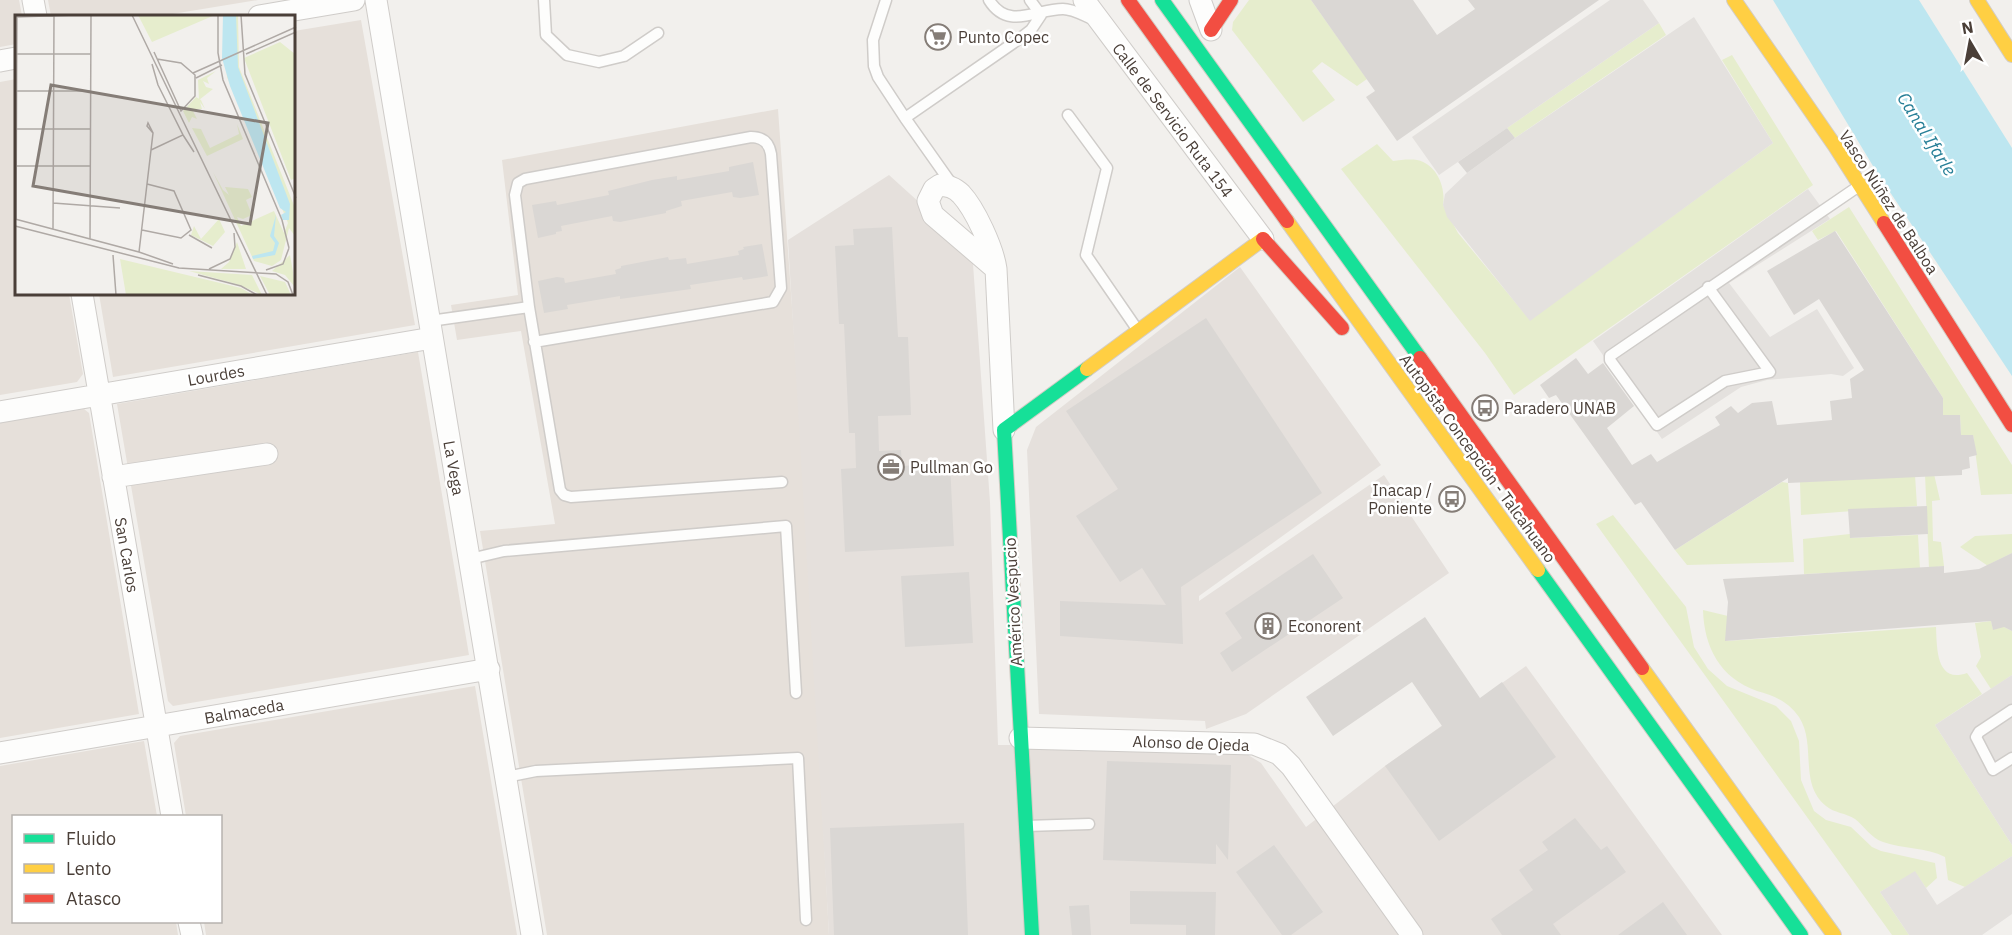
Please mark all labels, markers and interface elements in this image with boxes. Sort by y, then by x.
north arrow [1940,12,2000,72]
inset map [15,15,296,296]
text: N [1960,16,1975,38]
supermarket icon: Punto Copec [923,22,953,52]
place label: Punto Copec [958,27,1049,47]
street label: Calle de Servicio Ruta 154 [1108,39,1238,201]
water label: Canal Ifarle [1892,88,1962,180]
street label: Vasco Núñez de Balboa [1835,126,1943,278]
street label: Autopista Concepción - Talcahuano [1396,350,1560,566]
street label: Lourdes [186,360,246,390]
bus stop icon: Paradero UNAB [1470,393,1500,423]
place label: Paradero UNAB [1504,398,1616,418]
street label: La Vega [439,439,469,497]
office icon: Pullman Go [876,452,906,482]
place label: Pullman Go [910,457,993,477]
place label: Inacap / Poniente [1368,480,1432,518]
bus stop icon: Inacap / Poniente [1437,484,1467,514]
street label: San Carlos [111,516,143,594]
street label: Américo Vespucio [1000,537,1026,667]
building icon: Econorent [1253,611,1283,641]
place label: Econorent [1288,616,1361,636]
street label: Balmaceda [203,694,286,728]
street label: Alonso de Ojeda [1132,731,1250,755]
legend [12,815,222,923]
text: Fluido [66,827,116,850]
text: Lento [66,857,111,880]
text: Atasco [66,887,121,910]

